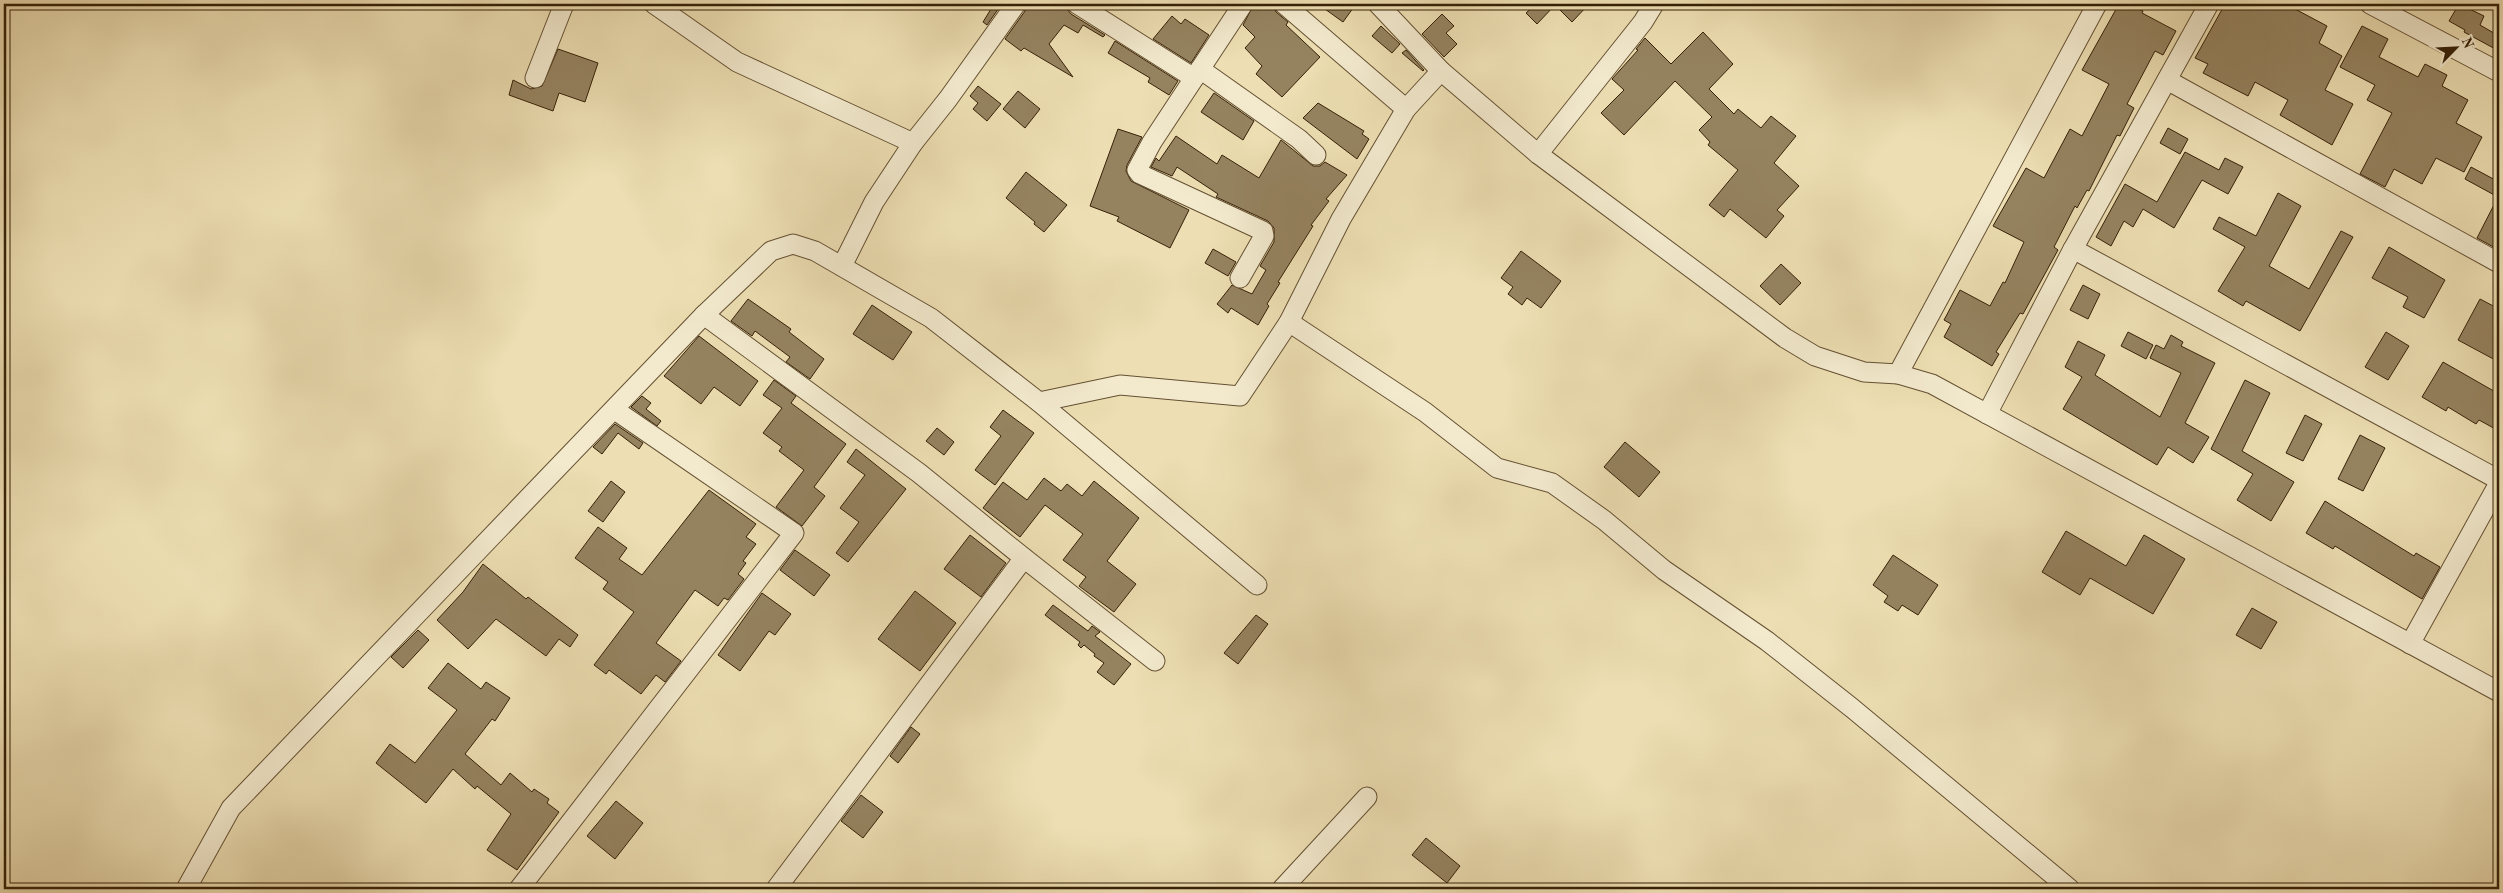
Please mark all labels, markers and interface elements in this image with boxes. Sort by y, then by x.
north arrow [2430,22,2480,72]
text: N [2458,35,2476,51]

